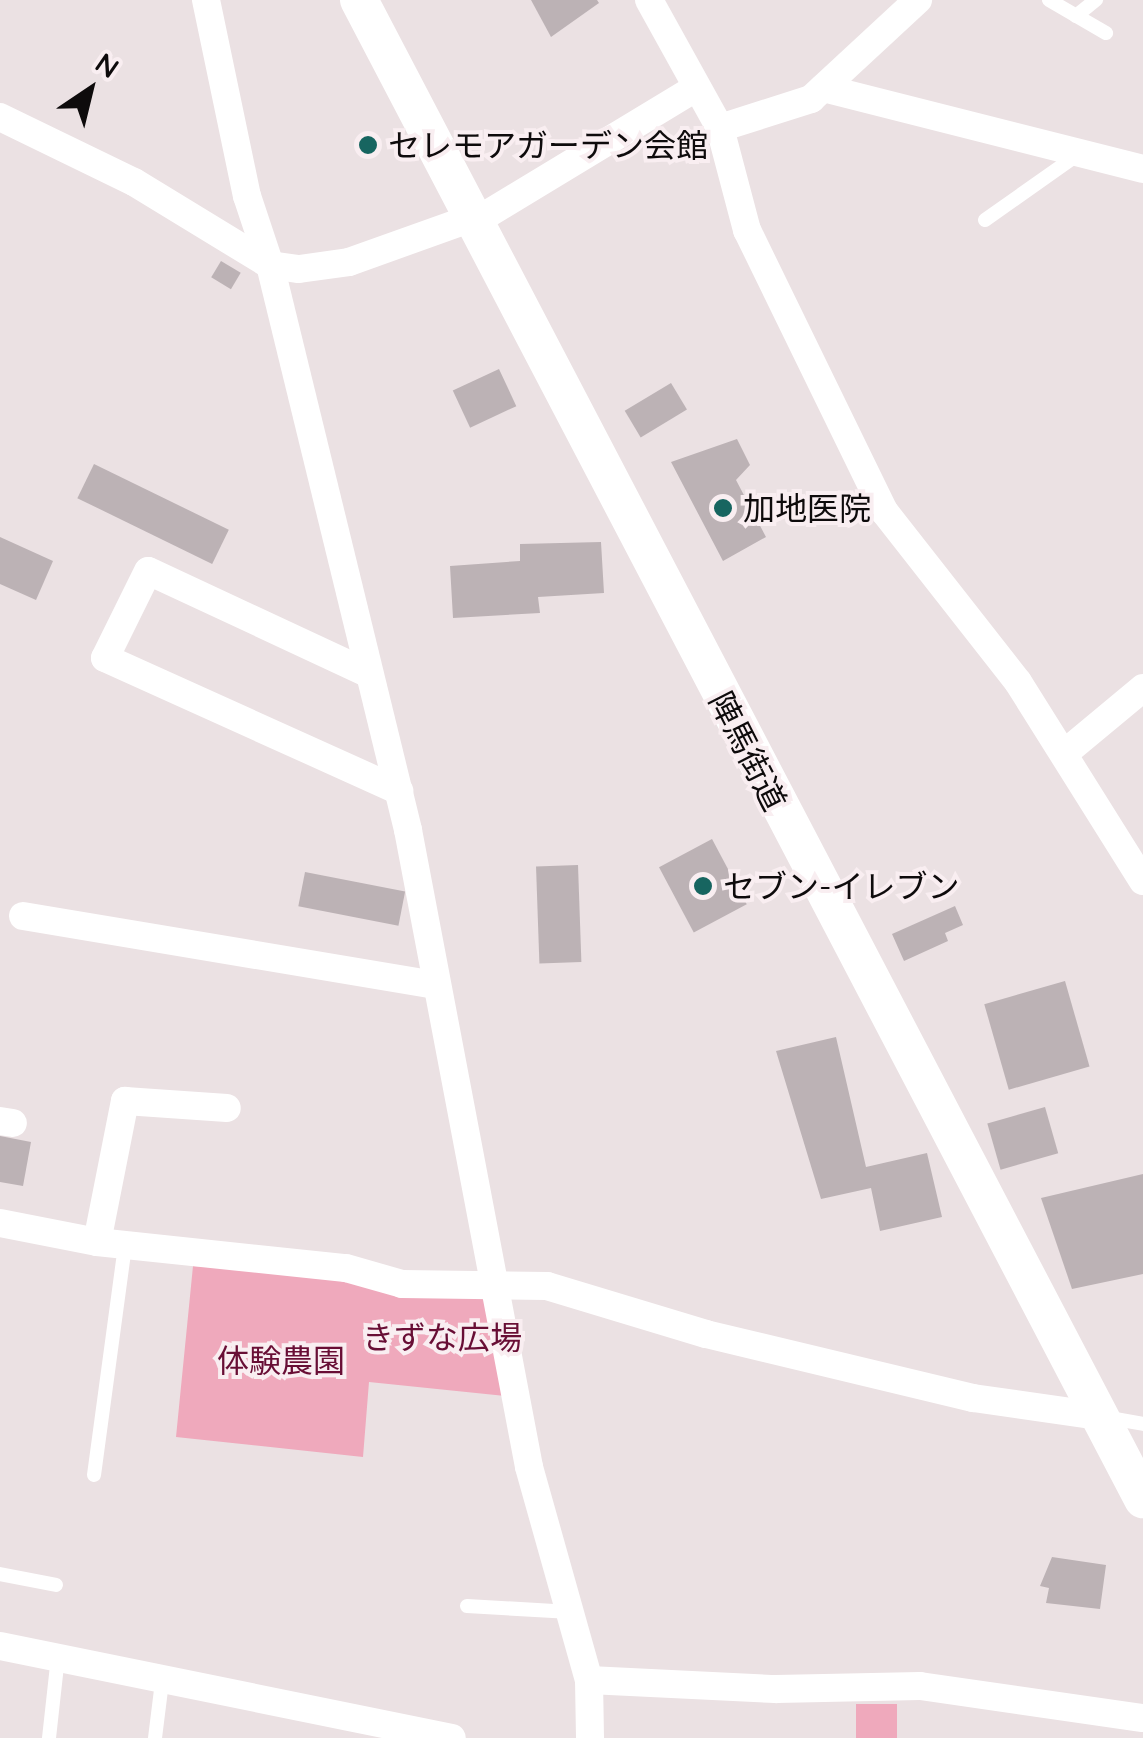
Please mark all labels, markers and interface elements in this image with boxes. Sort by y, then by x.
north arrow [40,40,140,140]
text: N [89,45,126,85]
place label: セレモアガーデン会館 [388,126,708,164]
marker: セレモアガーデン会館 [357,134,379,156]
place label: 加地医院 [743,489,871,527]
marker: 加地医院 [712,497,734,519]
street label: 陣馬街道 [702,685,794,817]
place label: セブン-イレブン [723,867,959,905]
marker: セブン-イレブン [692,875,714,897]
park label: きずな広場 [362,1318,522,1356]
park label: 体験農園 [217,1341,345,1379]

